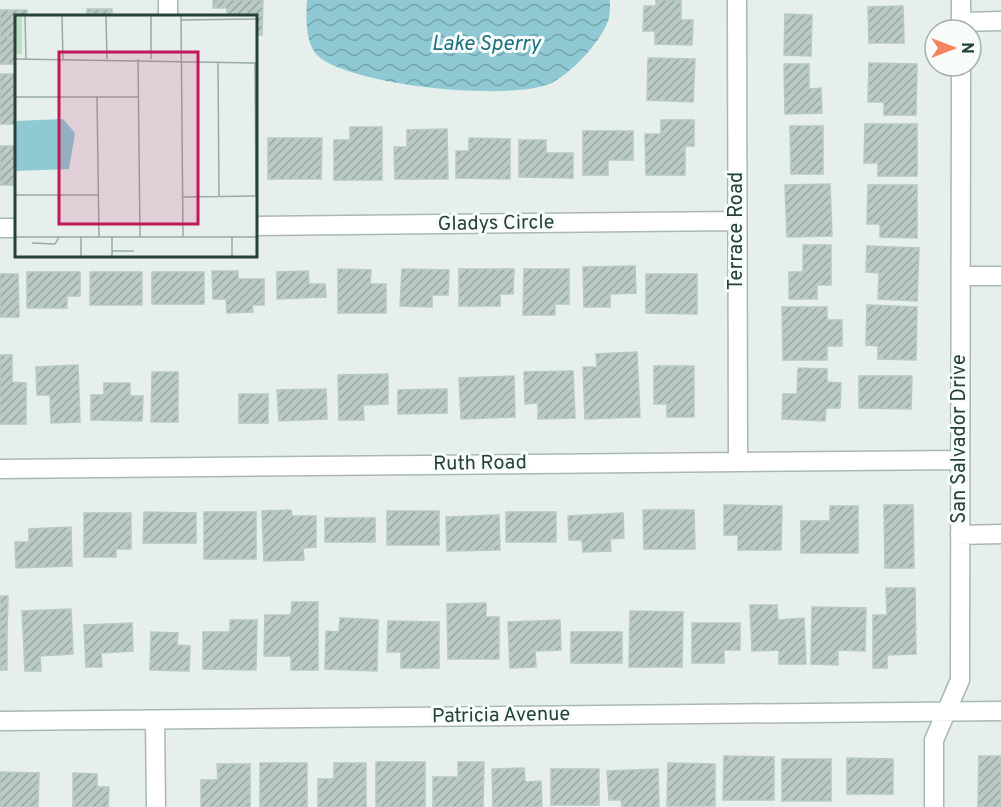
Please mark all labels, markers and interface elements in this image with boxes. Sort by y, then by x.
inset map [15,15,256,256]
north arrow [923,18,983,78]
water label: Lake Sperry [431,31,542,58]
text: N [956,42,976,54]
street label: Terrace Road [724,172,750,290]
street label: Gladys Circle [437,210,555,238]
street label: San Salvador Drive [947,354,973,524]
street label: Ruth Road [433,450,527,478]
street label: Patricia Avenue [432,702,570,730]

